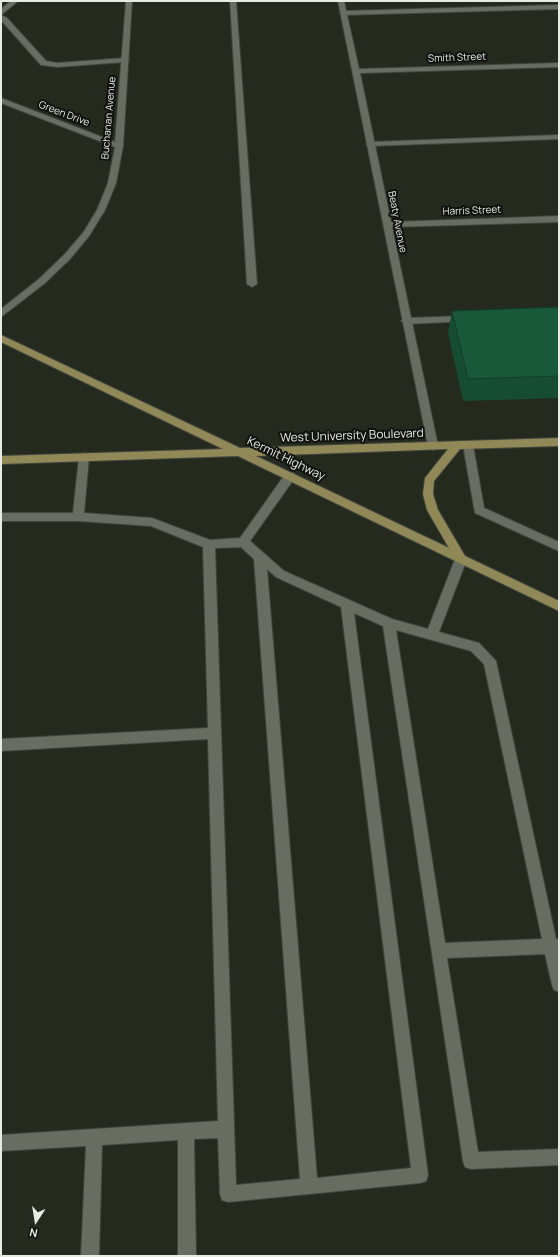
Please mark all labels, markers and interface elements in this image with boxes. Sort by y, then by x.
street label: Smith Street [428,51,486,65]
street label: Buchanan Avenue [99,76,119,160]
street label: Green Drive [37,99,91,129]
street label: Beaty Avenue [385,190,409,254]
street label: Harris Street [443,204,501,218]
street label: West University Boulevard [280,426,424,446]
street label: Kermit Highway [245,434,327,484]
north arrow [16,1201,56,1241]
text: N [28,1225,39,1241]

